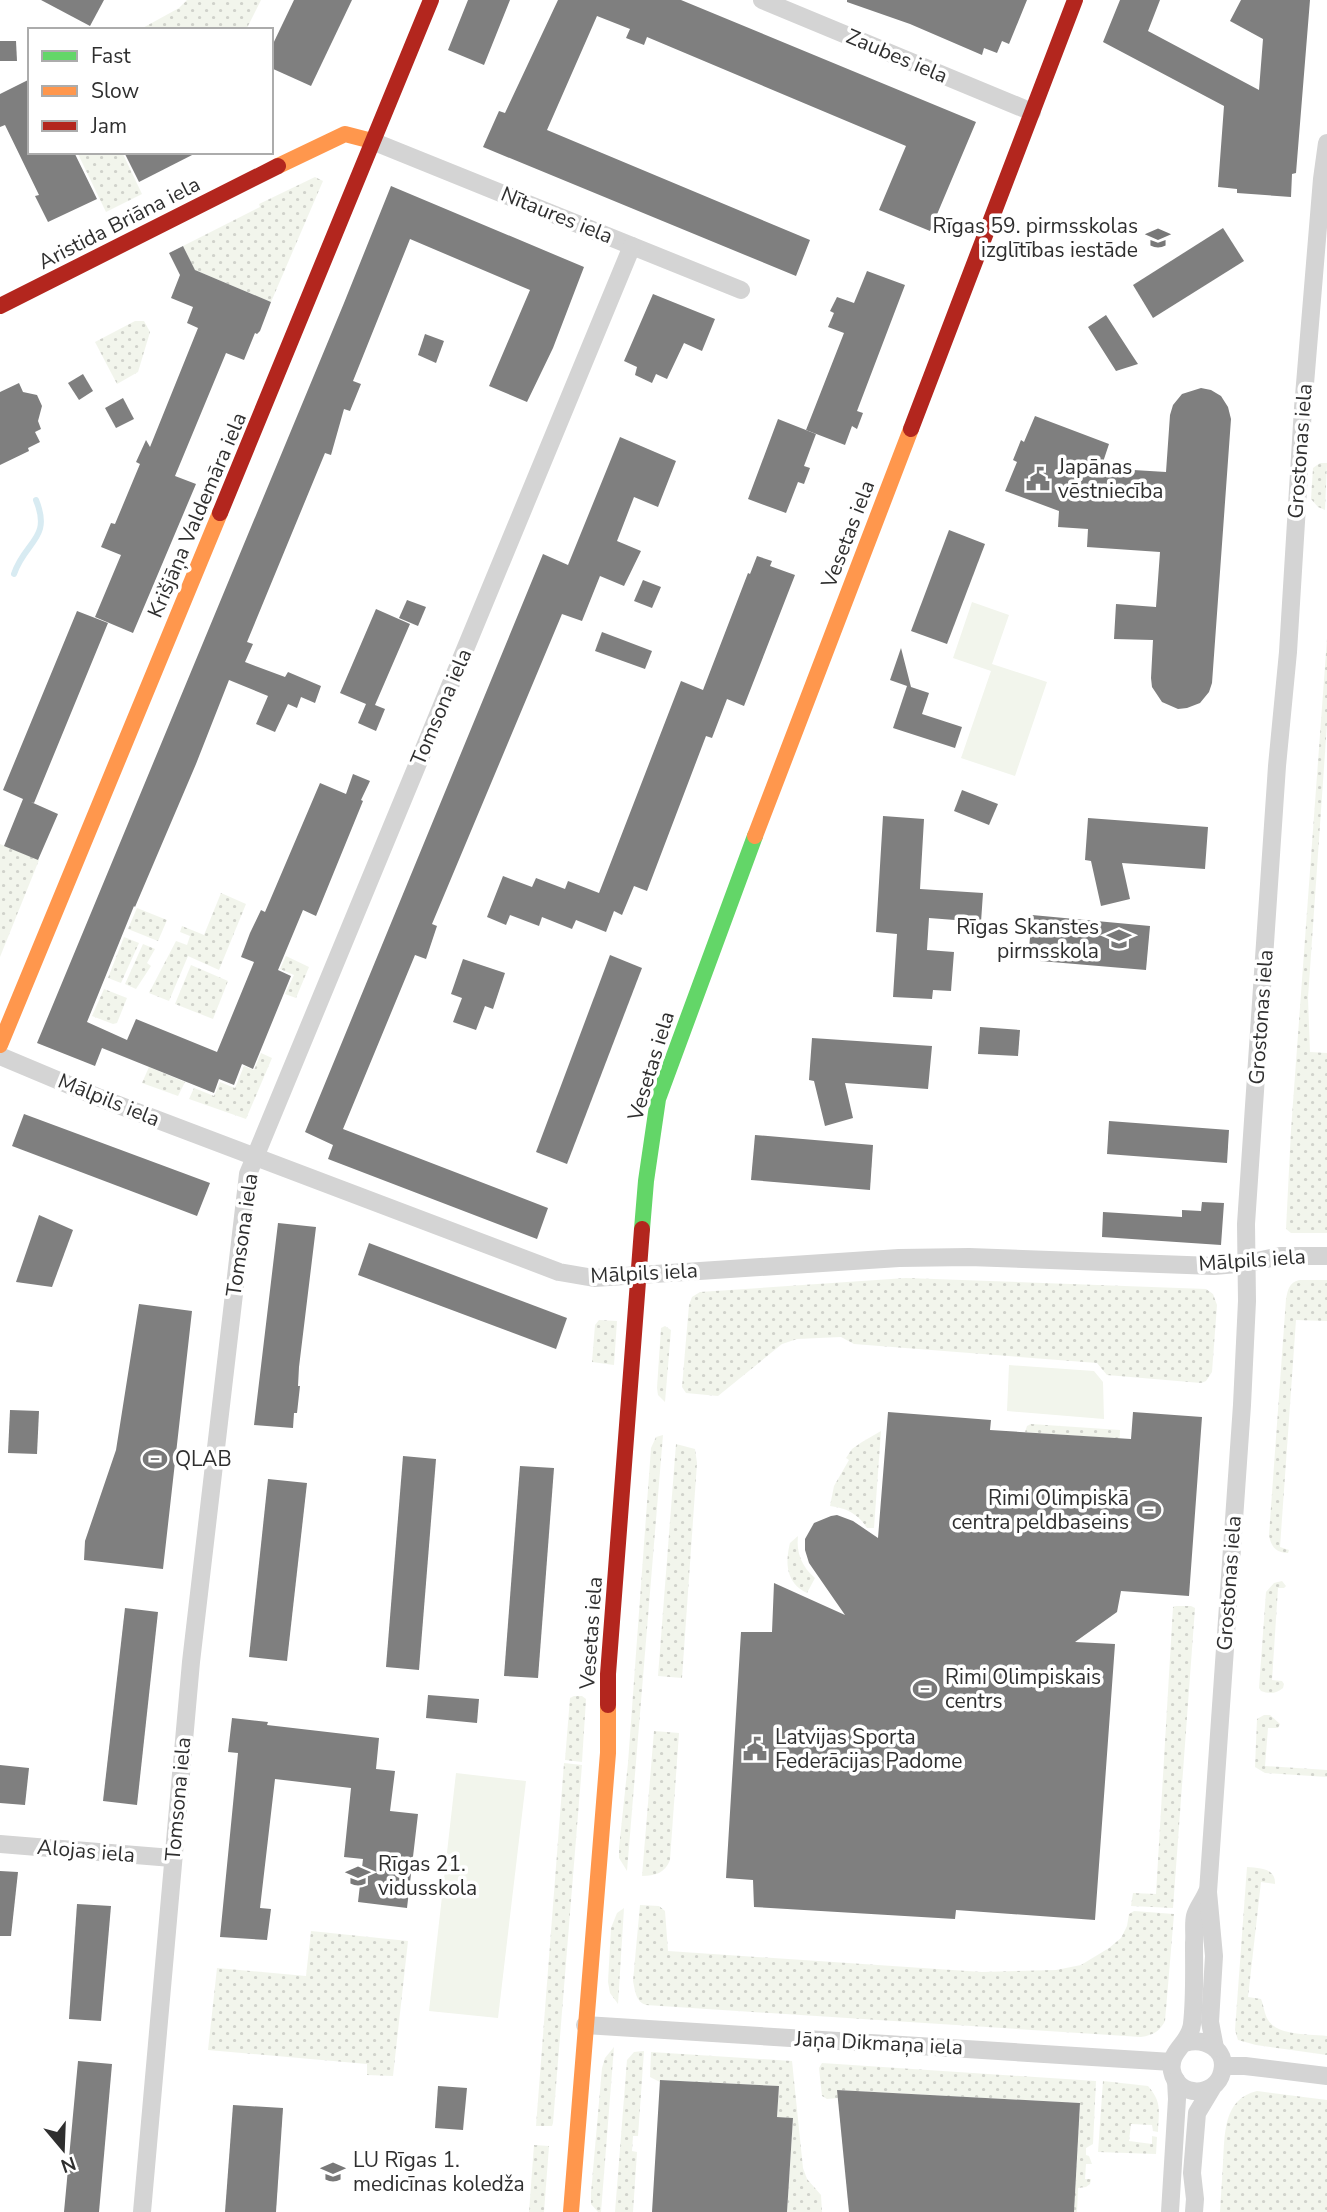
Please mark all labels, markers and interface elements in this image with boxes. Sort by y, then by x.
street label: Zaubes iela [842,22,952,90]
legend [28,28,273,154]
text: Fast [91,42,131,70]
text: Slow [91,77,140,105]
text: Jam [90,112,127,140]
street label: Aristida Briāna iela [33,170,205,276]
street label: Nītaures iela [497,180,617,250]
place label: Rīgas 59. pirmsskolas izglītības iestāde [933,212,1138,264]
school or university icon: Rīgas 59. pirmsskolas izglītības iestāde [1144,224,1172,252]
street label: Grostonas iela [1281,383,1319,519]
street label: Krišjāņa Valdemāra iela [141,408,253,622]
place label: Japānas vēstniecība [1057,453,1163,505]
public building icon: Japānas vēstniecība [1024,465,1052,493]
street label: Vesetas iela [814,476,881,593]
street label: Tomsona iela [404,644,478,770]
place label: Rīgas Skanstes pirmsskola [956,913,1099,965]
school or university icon: Rīgas Skanstes pirmsskola [1105,925,1133,953]
street label: Grostonas iela [1242,949,1280,1085]
street label: Vesetas iela [621,1008,681,1125]
street label: Mālpils iela [54,1067,164,1133]
street label: Tomsona iela [219,1172,265,1298]
street label: Mālpils iela [1197,1242,1307,1278]
street label: Mālpils iela [590,1256,698,1290]
sports icon: QLAB [141,1445,169,1473]
place label: QLAB [175,1445,232,1473]
place label: Rimi Olimpiskā centra peldbaseins [952,1484,1129,1536]
sports icon: Rimi Olimpiskā centra peldbaseins [1135,1496,1163,1524]
street label: Grostonas iela [1210,1515,1248,1651]
street label: Vesetas iela [573,1576,609,1691]
place label: Rimi Olimpiskais centrs [945,1663,1101,1715]
sports icon: Rimi Olimpiskais centrs [911,1675,939,1703]
place label: Latvijas Sporta Federācijas Padome [775,1723,962,1775]
public building icon: Latvijas Sporta Federācijas Padome [741,1735,769,1763]
street label: Tomsona iela [159,1736,197,1862]
street label: Alojas iela [36,1833,136,1869]
place label: Rīgas 21. vidusskola [378,1850,477,1902]
school or university icon: Rīgas 21. vidusskola [344,1862,372,1890]
street label: Jāņa Dikmaņa iela [793,2025,964,2061]
north arrow [28,2114,98,2184]
place label: LU Rīgas 1. medicīnas koledža [353,2146,525,2198]
text: N [57,2150,79,2179]
school or university icon: LU Rīgas 1. medicīnas koledža [319,2158,347,2186]

